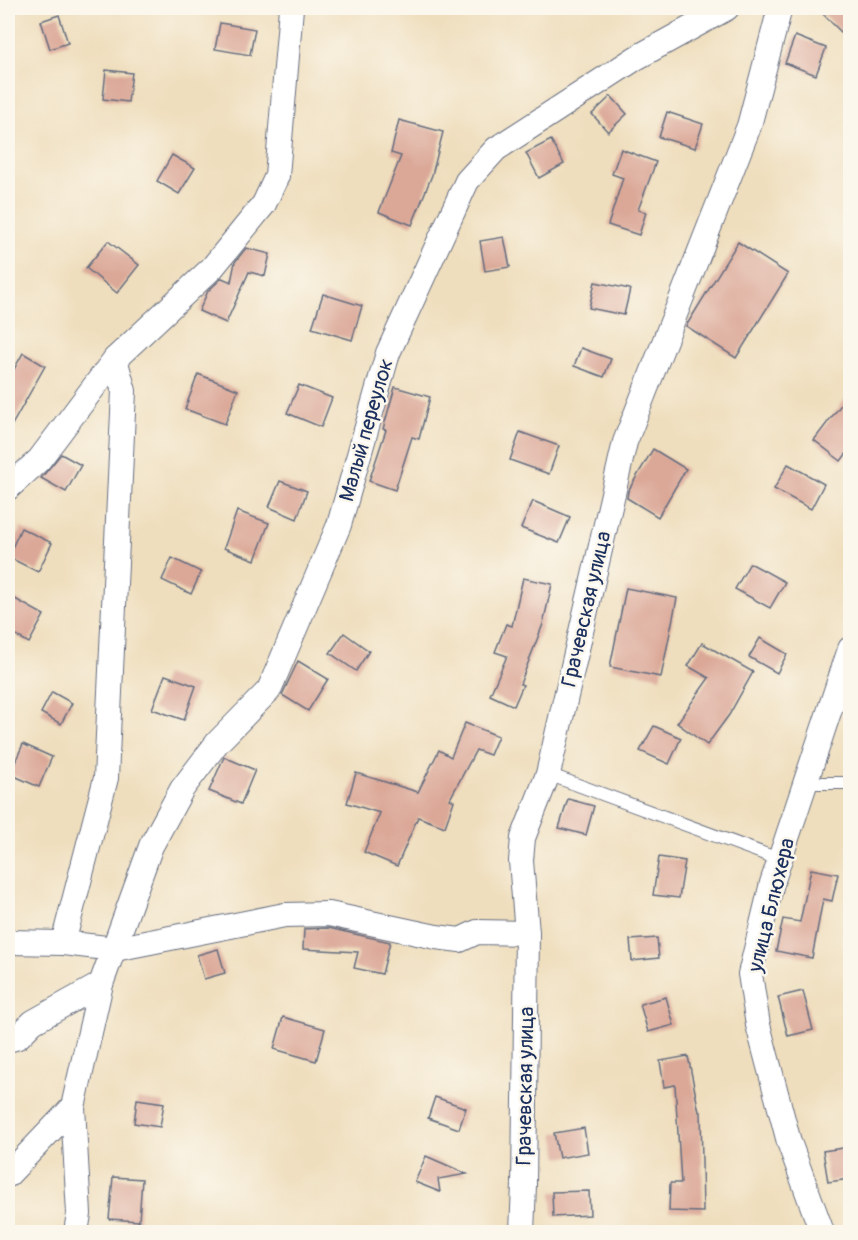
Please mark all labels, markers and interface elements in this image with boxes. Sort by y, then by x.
street label: Малый переулок [333,355,400,505]
street label: Грачевская улица [555,529,618,690]
street label: улица Блюхера [742,835,801,976]
street label: Грачевская улица [511,1006,540,1166]

